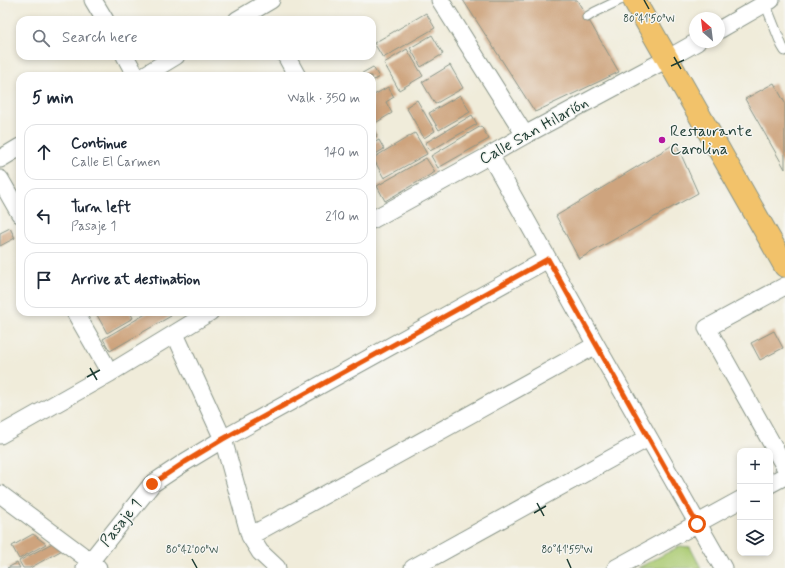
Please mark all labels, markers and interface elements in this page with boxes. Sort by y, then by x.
text: 80°41'50"W [623,12,675,26]
north arrow [689,12,725,48]
search box [16,16,376,60]
icon: search [30,27,52,49]
text: Search here [62,28,138,48]
text: 5 min [32,87,74,109]
text: Walk · 350 m [287,90,360,107]
street label: Calle San Hilarión [476,92,592,170]
place label: Restaurante Carolina [670,121,752,160]
text: Continue [71,134,127,154]
marker: Restaurante Carolina [657,135,667,145]
icon: ahead [33,141,55,163]
text: 140 m [324,144,359,161]
text: Calle El Carmen [71,154,161,171]
text: Turn left [71,198,131,218]
icon: left [33,205,55,227]
text: 210 m [325,208,359,225]
text: Pasaje 1 [71,218,116,235]
icon: arrive [33,269,55,291]
text: Arrive at destination [71,270,200,290]
map controls [737,448,773,556]
button: + [737,448,773,484]
route end [143,475,161,493]
button: − [737,484,773,520]
street label: Pasaje 1 [95,495,147,551]
route start [688,515,706,533]
button: layers [737,520,773,556]
text: 80°42'00"W [166,543,218,557]
text: 80°41'55"W [541,543,593,557]

